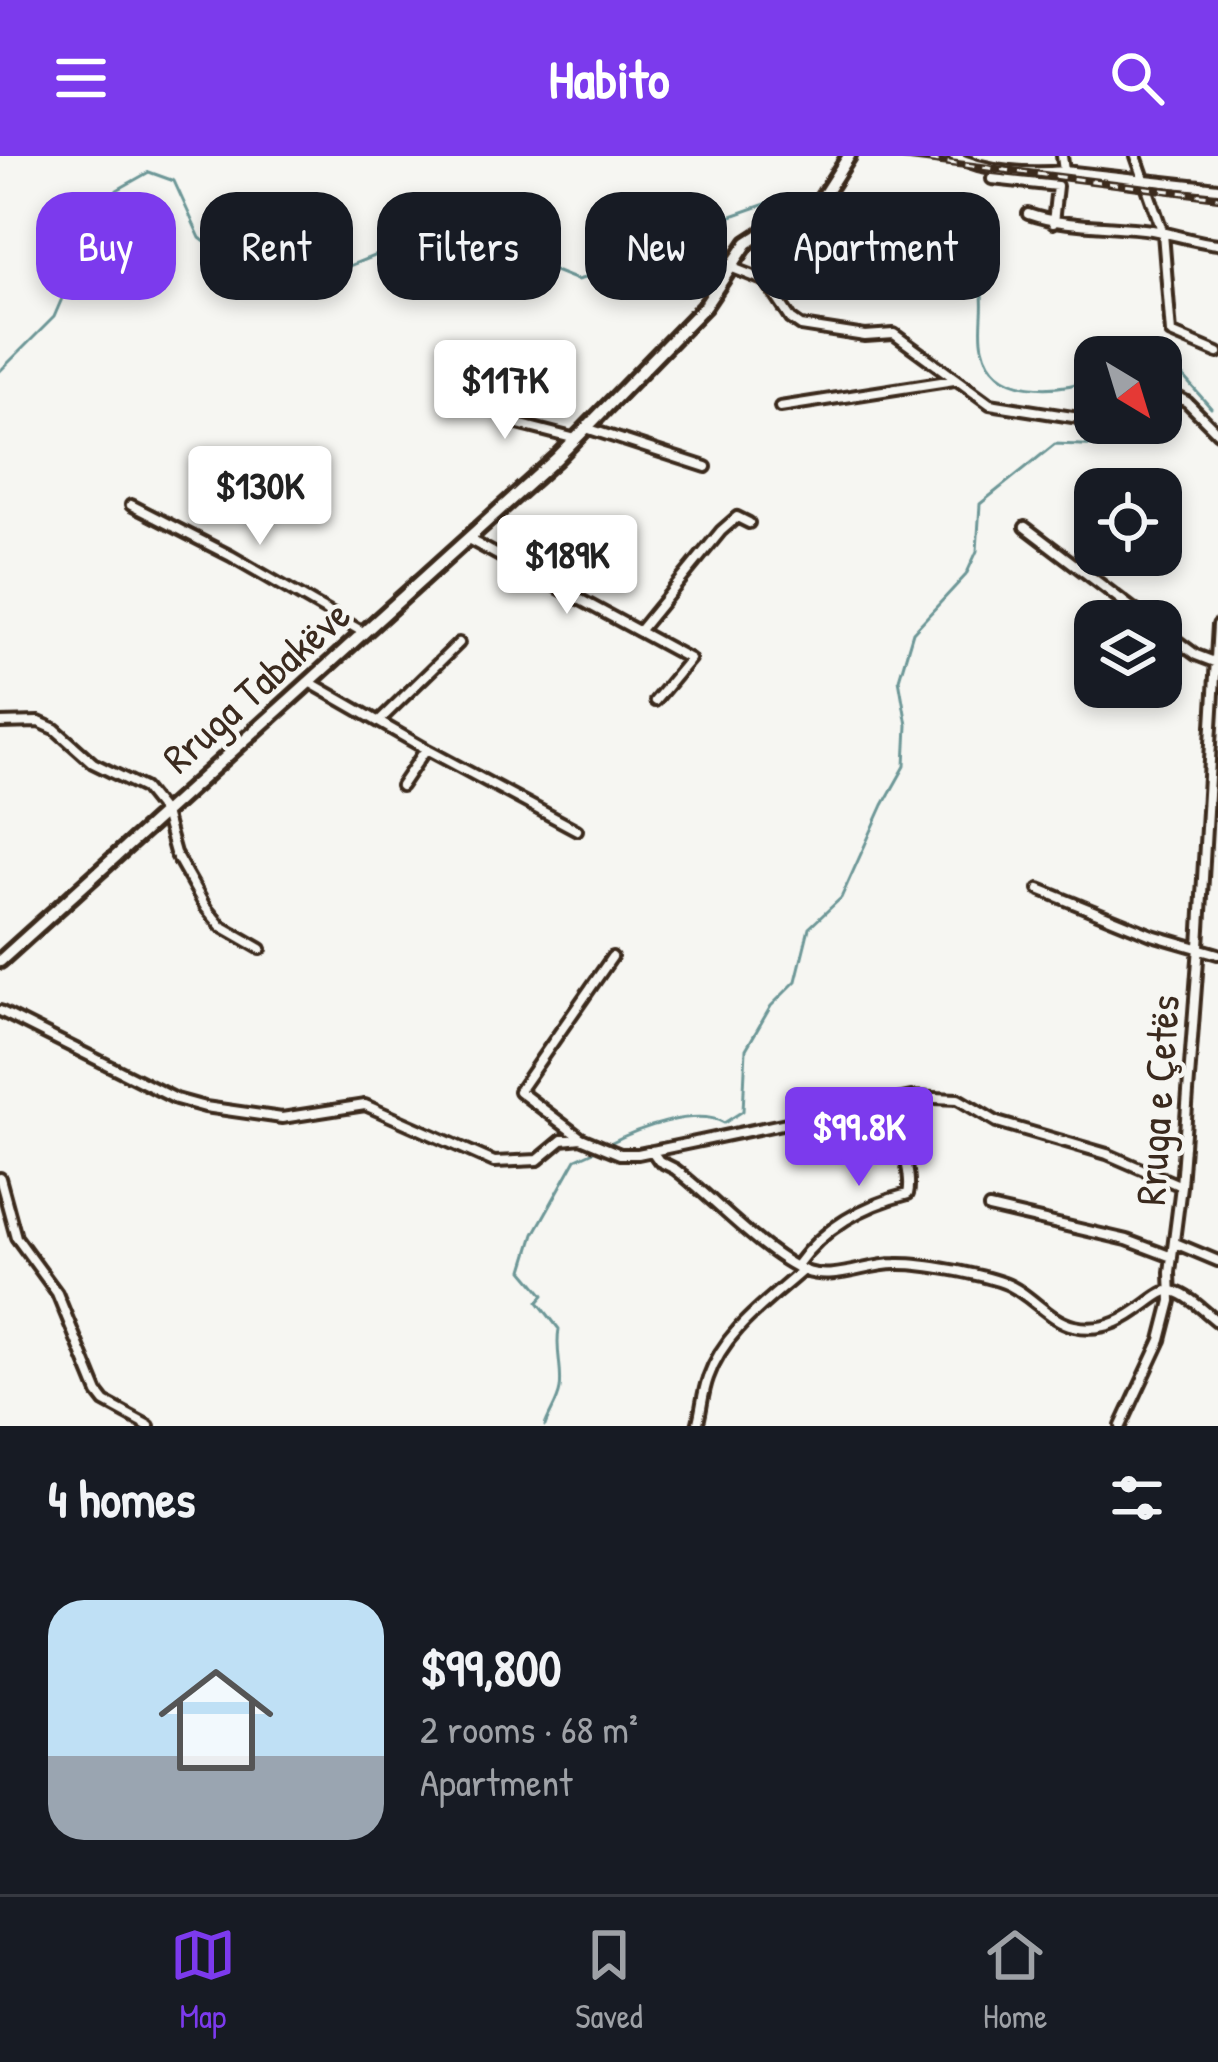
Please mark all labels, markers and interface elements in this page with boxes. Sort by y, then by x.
text: Habito [548,42,670,115]
icon: menu [48,45,114,111]
icon: search [1104,45,1170,111]
chip: Buy [36,192,176,300]
chip: Rent [200,192,353,300]
chip: Filters [377,192,561,300]
chip: New [585,192,727,300]
chip: Apartment [751,192,1000,300]
north arrow [1074,336,1182,444]
map controls [1074,336,1182,708]
pin: $117K [421,340,589,442]
text: $117K [461,352,549,405]
pin: $130K [176,446,344,548]
text: $130K [215,458,305,511]
button: locate [1074,468,1182,576]
pin: $189K [483,515,651,617]
text: $189K [524,527,610,580]
street label: Rruga Tabakëve [149,586,362,785]
button: layers [1074,600,1182,708]
street label: Rruga e Çetës [1121,993,1192,1207]
pin: $99.8K [761,1087,957,1189]
text: $99.8K [812,1099,906,1152]
text: 4 homes [48,1464,195,1533]
icon: filters [1104,1465,1170,1531]
text: $99,800 [420,1633,561,1702]
icon: home [144,1648,288,1792]
text: 2 rooms · 68 m² [420,1702,638,1755]
text: Apartment [420,1755,573,1808]
tab: Map [170,1922,236,2038]
tab: Saved [575,1922,643,2038]
tab: Home [982,1922,1048,2038]

